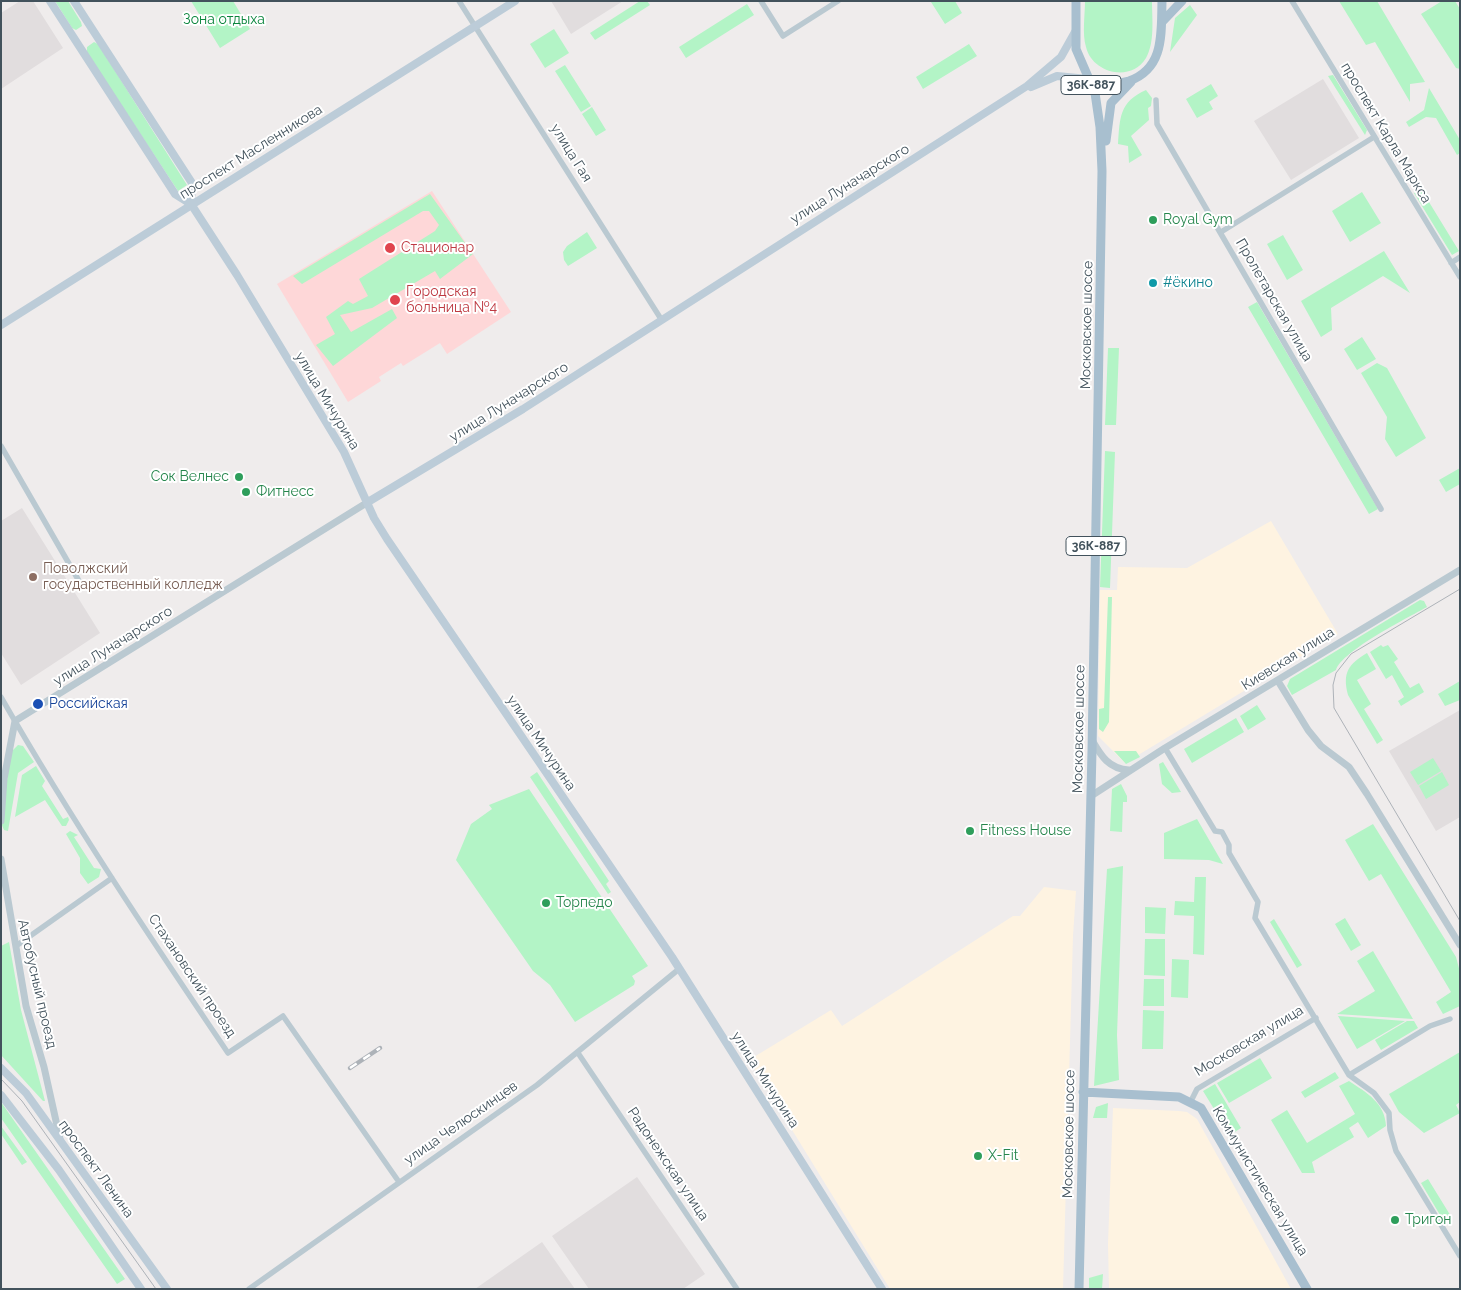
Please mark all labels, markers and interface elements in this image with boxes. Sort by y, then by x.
park label: Зона отдыха [183,12,265,28]
street label: проспект Карла Маркса [1337,60,1435,206]
road number: 36К-887 [1061,76,1121,94]
street label: проспект Масленникова [177,101,325,203]
street label: улица Гая [547,121,595,185]
street label: улица Луначарского [787,141,913,227]
place label: Royal Gym [1163,212,1233,228]
marker: Royal Gym [1147,214,1159,226]
street label: Пролетарская улица [1232,236,1316,364]
place label: Стационар [401,240,474,256]
marker: Стационар [383,241,397,255]
street label: Московское шоссе [1077,261,1097,389]
place label: #ёкино [1163,275,1213,291]
marker: #ёкино [1147,277,1159,289]
place label: Городская больница №4 [406,284,497,316]
marker: Городская больница №4 [388,293,402,307]
street label: улица Мичурина [291,349,363,453]
street label: улица Луначарского [446,359,572,445]
place label: Сок Велнес [151,469,229,485]
marker: Сок Велнес [233,471,245,483]
place label: Фитнесс [256,484,314,500]
marker: Фитнесс [240,486,252,498]
road number: 36К-887 [1066,536,1126,556]
place label: Поволжский государственный колледж [43,561,223,594]
marker: Поволжский государственный колледж [27,571,39,583]
street label: улица Луначарского [50,603,176,689]
street label: Киевская улица [1239,624,1337,694]
street label: Московское шоссе [1069,665,1089,793]
street label: улица Мичурина [503,692,579,794]
place label: Российская [49,696,128,712]
marker: Российская [31,697,45,711]
place label: Fitness House [980,823,1071,839]
marker: Fitness House [964,825,976,837]
place label: Торпедо [556,895,613,911]
marker: Торпедо [540,897,552,909]
street label: Стахановский проезд [144,911,240,1041]
street label: Автобусный проезд [14,918,60,1050]
street label: Московская улица [1192,1002,1306,1080]
street label: улица Мичурина [728,1029,802,1131]
street label: Московское шоссе [1059,1070,1079,1198]
street label: улица Челюскинцев [401,1078,521,1168]
street label: Коммунистическая улица [1209,1103,1311,1259]
street label: Радонежская улица [624,1104,712,1224]
street label: проспект Ленина [55,1117,137,1221]
place label: X-Fit [988,1148,1018,1164]
marker: X-Fit [972,1150,984,1162]
place label: Тригон [1405,1212,1451,1228]
marker: Тригон [1389,1214,1401,1226]

